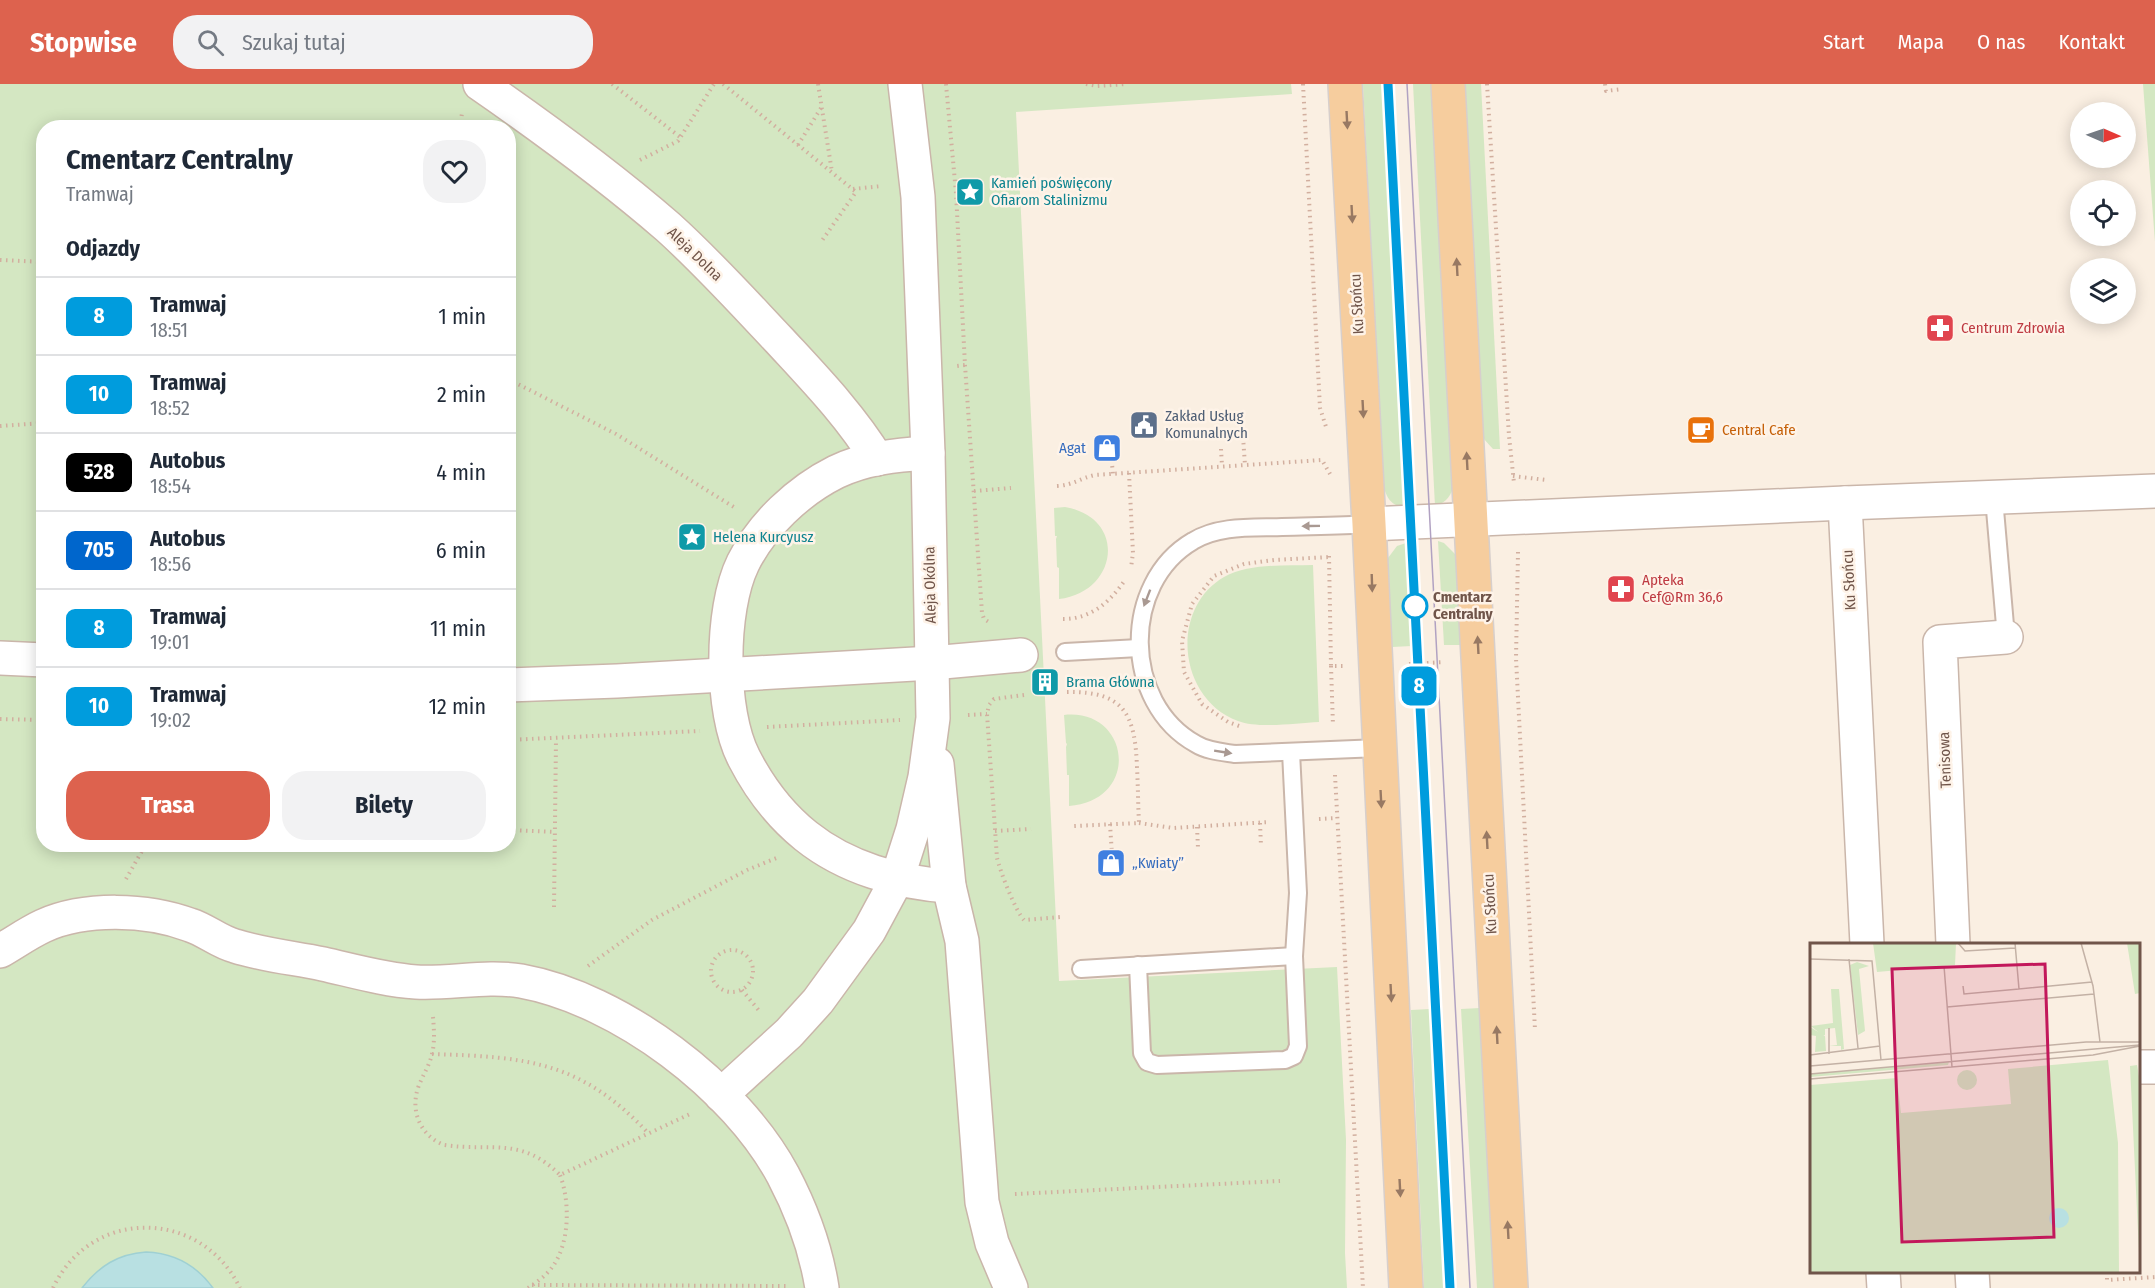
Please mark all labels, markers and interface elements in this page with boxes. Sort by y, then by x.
search box [173,15,593,69]
text: Stopwise [30,26,137,59]
icon: search [194,26,227,59]
text: Szukaj tutaj [242,29,346,56]
text: Start [1823,29,1865,55]
text: Mapa [1898,29,1944,55]
text: O nas [1977,29,2025,55]
text: Kontakt [2058,29,2125,55]
north arrow [2070,102,2136,168]
map controls [2070,102,2136,324]
one-way arrow [1342,110,1351,129]
button: heart [423,140,486,203]
text: Cmentarz Centralny [66,143,293,176]
place label: Kamień poświęcony Ofiarom Stalinizmu [991,174,1112,209]
place icon: Kamień poświęcony Ofiarom Stalinizmu [954,176,986,208]
button: locate [2070,180,2136,246]
text: Tramwaj [66,182,134,206]
one-way arrow [1347,205,1356,224]
street label: Aleja Dolna [664,223,726,285]
text: Odjazdy [66,235,140,262]
one-way arrow [1453,257,1462,276]
button: layers [2070,258,2136,324]
street label: Ku Słońcu [1346,273,1368,335]
text: Tramwaj [150,291,226,318]
text: 8 [93,303,105,329]
text: 1 min [438,303,486,330]
pharmacy icon: Centrum Zdrowia [1924,312,1956,344]
text: 18:51 [150,318,188,342]
place label: Centrum Zdrowia [1961,319,2065,337]
text: Tramwaj [150,369,226,396]
text: 10 [89,381,109,407]
text: 2 min [437,381,486,408]
text: 18:52 [150,396,190,420]
one-way arrow [1358,399,1367,418]
place label: Zakład Usług Komunalnych [1165,407,1248,442]
public building icon: Zakład Usług Komunalnych [1128,409,1160,441]
cafe icon: Central Cafe [1685,414,1717,446]
place label: Central Cafe [1722,421,1796,439]
shop icon: Agat [1091,432,1123,464]
place label: Agat [1059,439,1086,457]
text: Autobus [150,447,225,474]
one-way arrow [1463,452,1472,471]
text: 528 [84,459,114,485]
text: 4 min [436,459,486,486]
text: 18:54 [150,474,191,498]
place icon: Helena Kurcyusz [676,521,708,553]
one-way arrow [1301,521,1320,531]
text: Autobus [150,525,225,552]
place label: Helena Kurcyusz [713,528,813,546]
text: 705 [84,537,114,563]
text: 6 min [436,537,486,564]
street label: Aleja Okólna [920,546,940,624]
street label: Ku Słońcu [1838,549,1860,611]
text: 18:56 [150,552,191,576]
place label: Apteka Cef@Rm 36,6 [1642,571,1723,606]
one-way arrow [1367,573,1376,592]
pharmacy icon: Apteka Cef@Rm 36,6 [1605,573,1637,605]
place label: Cmentarz Centralny [1433,588,1494,623]
one-way arrow [1142,590,1152,608]
marker: Cmentarz Centralny [1402,593,1428,619]
text: Tramwaj [150,603,226,630]
text: 8 [93,615,105,641]
text: 11 min [430,615,486,642]
text: 19:01 [150,630,189,654]
one-way arrow [1473,636,1482,655]
building icon: Brama Główna [1029,666,1061,698]
line badge: 8 [1400,666,1438,706]
place label: Brama Główna [1066,673,1155,691]
text: 8 [1413,673,1425,699]
text: Tramwaj [150,681,226,708]
text: 10 [89,693,109,719]
text: 12 min [428,693,486,720]
text: 19:02 [150,708,191,732]
street label: Tenisowa [1935,731,1955,789]
one-way arrow [1213,748,1232,757]
button: Trasa [66,771,270,840]
button: Bilety [282,771,486,840]
one-way arrow [1376,789,1385,808]
one-way arrow [1482,831,1492,850]
shop icon: „Kwiaty” [1095,847,1127,879]
place label: „Kwiaty” [1132,854,1184,872]
street label: Ku Słońcu [1479,873,1501,935]
inset map [1810,943,2140,1273]
one-way arrow [1386,984,1395,1003]
one-way arrow [1493,1025,1502,1044]
one-way arrow [1396,1179,1405,1198]
one-way arrow [1503,1220,1512,1239]

